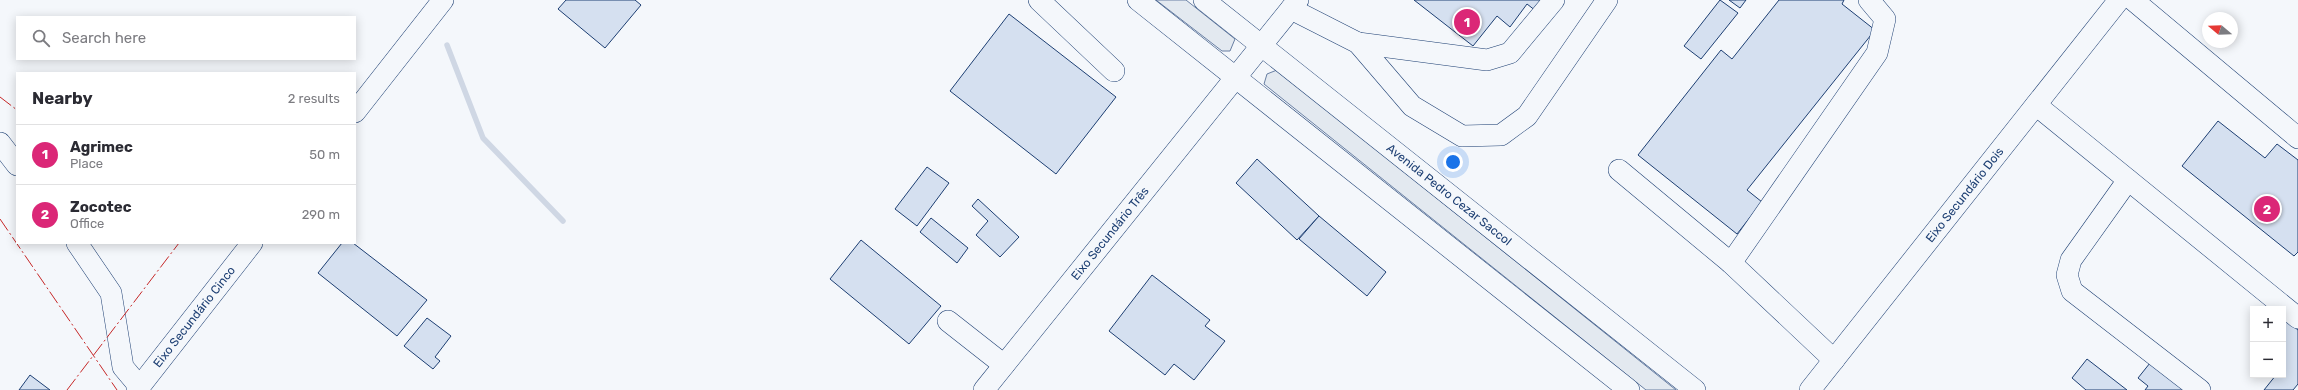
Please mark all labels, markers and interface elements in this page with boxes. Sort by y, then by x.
pin: 1 [1454,7,1480,37]
north arrow [2202,12,2238,48]
search box [16,16,356,60]
icon: search [30,27,52,49]
text: Search here [62,29,146,47]
text: Nearby [32,88,93,108]
text: 2 results [288,91,340,106]
text: Agrimec [70,138,133,156]
street label: Avenida Pedro Cezar Saccol [1384,141,1514,249]
street label: Eixo Secundário Dois [1923,145,2006,245]
text: 1 [42,147,48,162]
text: 50 m [309,147,340,162]
your location [1443,152,1463,172]
text: Place [70,156,103,171]
street label: Eixo Secundário Três [1068,184,1152,283]
pin: 2 [2254,194,2280,224]
text: Zocotec [70,198,132,216]
text: 2 [41,207,49,222]
text: 290 m [302,207,340,222]
text: Office [70,216,104,231]
street label: Eixo Secundário Cinco [150,263,238,370]
map controls [2250,306,2286,378]
button: + [2250,306,2286,342]
button: − [2250,342,2286,378]

